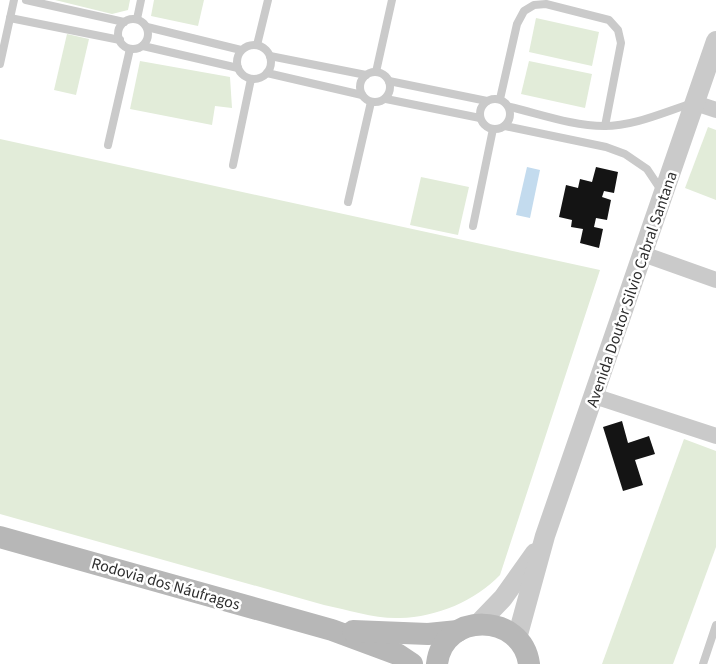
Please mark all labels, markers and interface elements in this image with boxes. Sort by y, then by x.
street label: Avenida Doutor Silvio Cabral Santana [581,168,683,410]
street label: Rodovia dos Náufragos [89,552,243,616]

